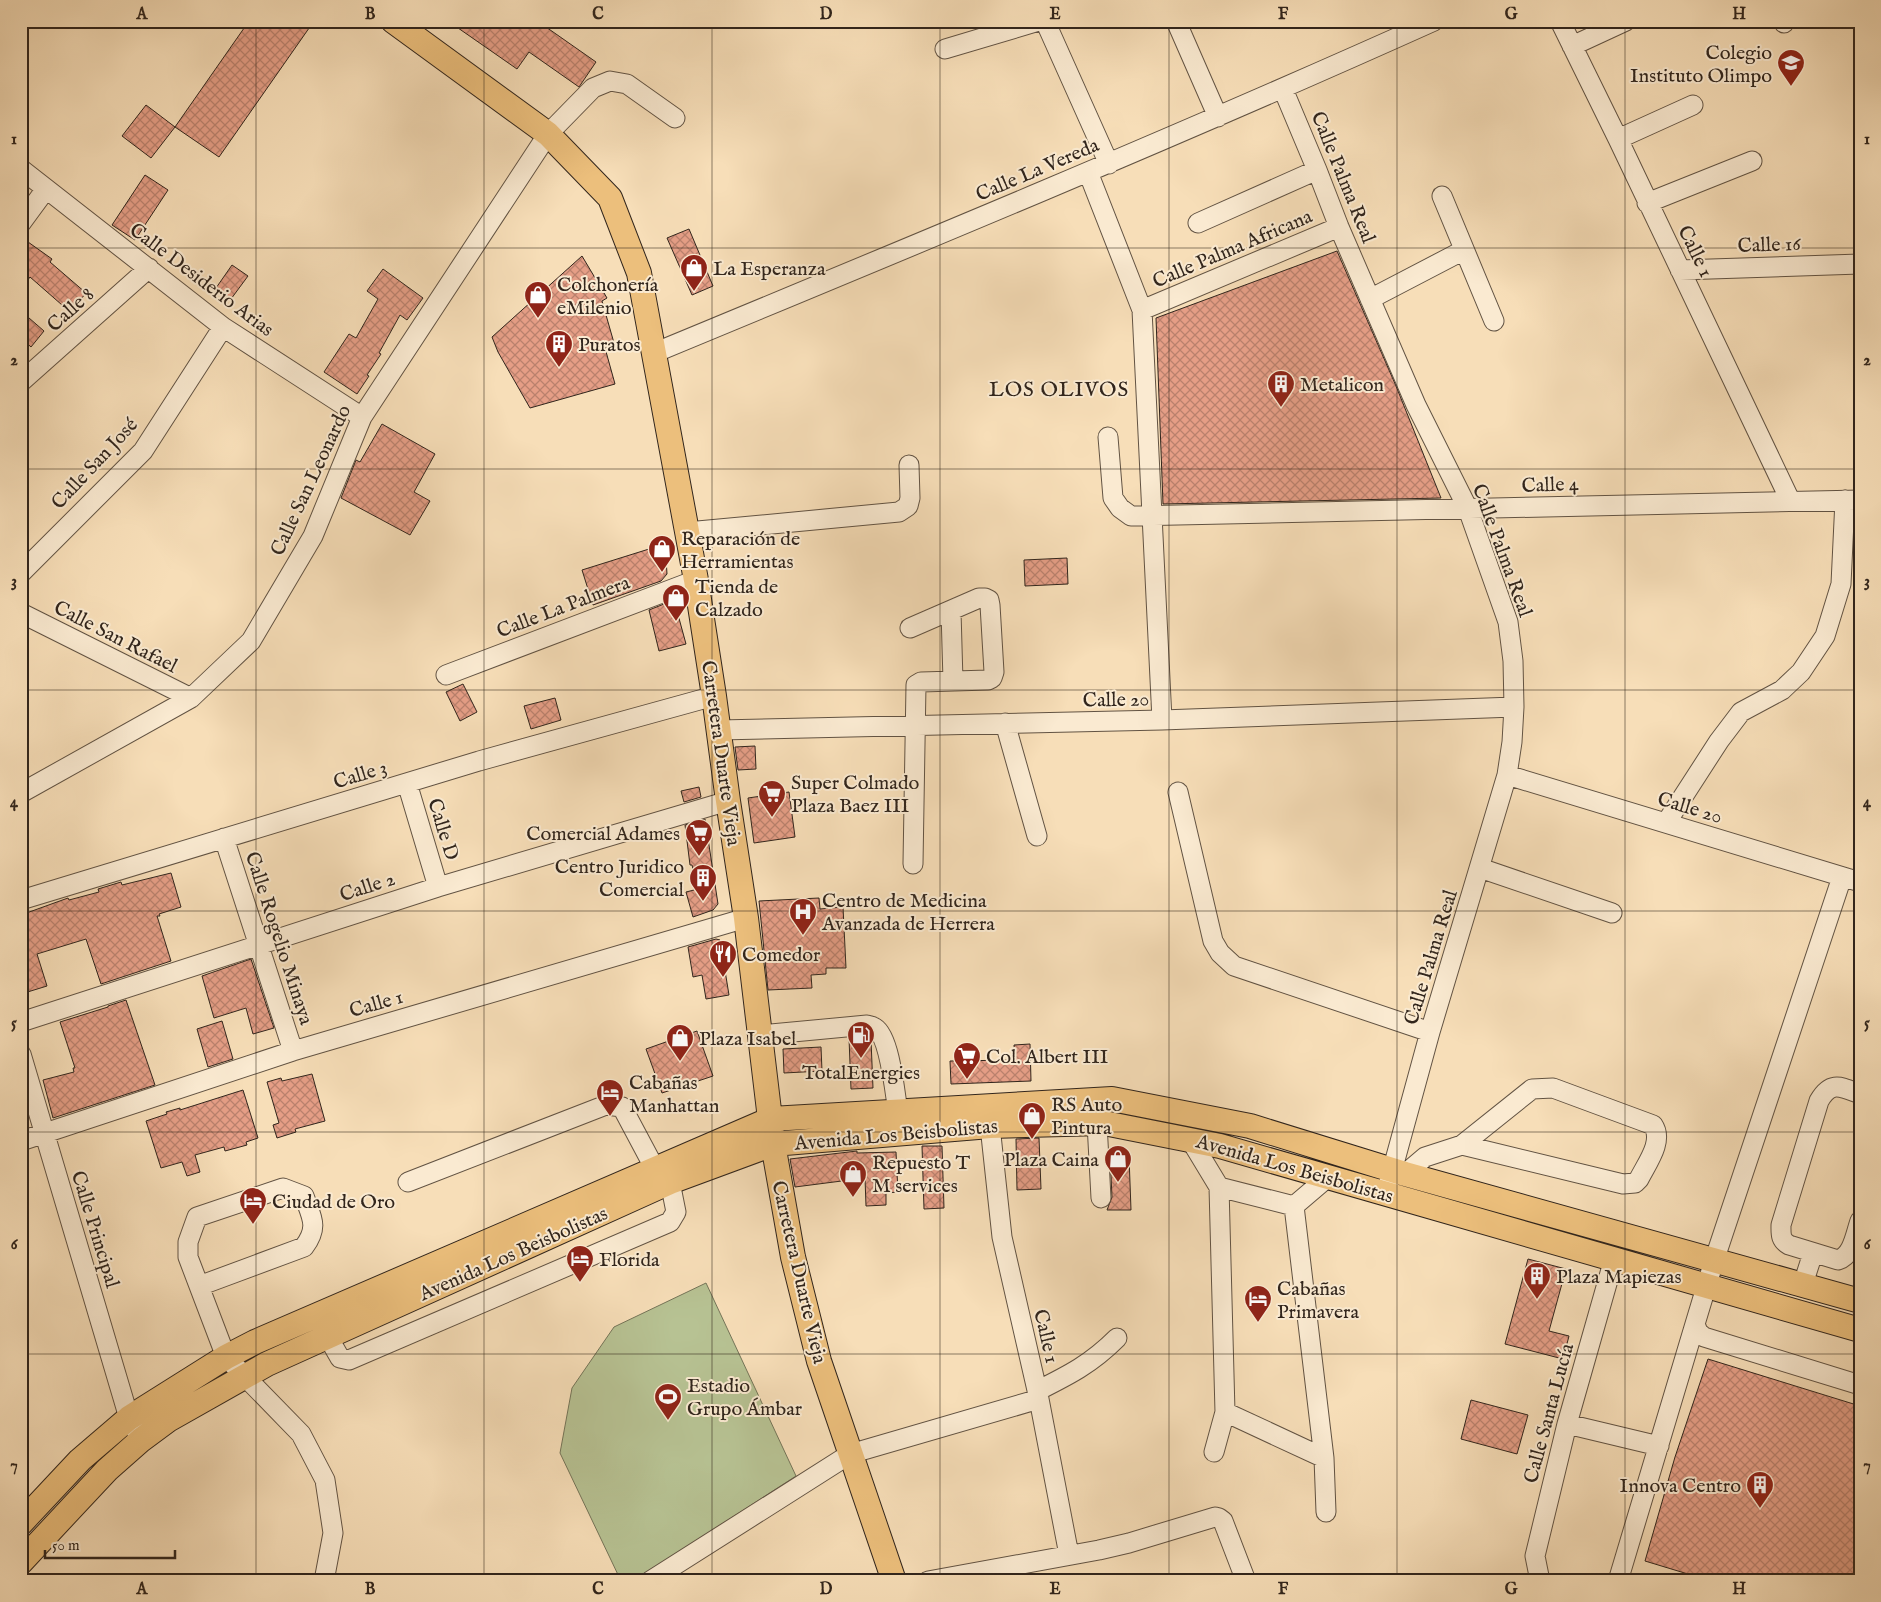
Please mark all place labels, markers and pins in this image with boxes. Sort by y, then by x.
place label: Colegio Instituto Olimpo [1630,41,1772,89]
school or university icon: Colegio Instituto Olimpo [1776,48,1806,87]
shop icon: La Esperanza [679,253,709,292]
place label: La Esperanza [713,257,826,282]
place label: Colchonería eMilenio [557,273,659,321]
shop icon: Colchonería eMilenio [523,280,553,319]
building icon: Puratos [544,329,574,368]
place label: Puratos [578,333,641,358]
building icon: Metalicon [1266,369,1296,408]
place label: Metalicon [1300,373,1384,398]
place label: Reparación de Herramientas [681,527,800,575]
shop icon: Reparación de Herramientas [647,534,677,573]
place label: Tienda de Calzado [695,575,778,623]
shop icon: Tienda de Calzado [661,583,691,622]
place label: Super Colmado Plaza Baez III [791,771,920,819]
supermarket icon: Super Colmado Plaza Baez III [757,779,787,818]
supermarket icon: Comercial Adames [684,818,714,857]
place label: Comercial Adames [526,822,680,847]
place label: Centro Juridico Comercial [555,855,685,903]
building icon: Centro Juridico Comercial [688,863,718,902]
place label: Centro de Medicina Avanzada de Herrera [821,889,995,937]
hospital icon: Centro de Medicina Avanzada de Herrera [788,897,818,936]
restaurant icon: Comedor [708,939,738,978]
place label: Comedor [742,943,821,968]
fuel station icon: TotalEnergies [846,1020,876,1059]
shop icon: Plaza Isabel [665,1023,695,1062]
place label: Plaza Isabel [699,1027,797,1052]
supermarket icon: Col. Albert III [952,1041,982,1080]
place label: Col. Albert III [986,1045,1109,1070]
place label: TotalEnergies [802,1061,920,1086]
place label: Cabañas Manhattan [629,1071,720,1119]
hotel icon: Cabañas Manhattan [595,1078,625,1117]
place label: RS Auto Pintura [1051,1093,1122,1141]
shop icon: RS Auto Pintura [1017,1101,1047,1140]
shop icon: Plaza Caina [1103,1144,1133,1183]
place label: Plaza Caina [1003,1148,1099,1173]
place label: Repuesto T M services [872,1151,971,1199]
shop icon: Repuesto T M services [838,1159,868,1198]
hotel icon: Ciudad de Oro [238,1186,268,1225]
place label: Ciudad de Oro [272,1190,395,1215]
hotel icon: Florida [565,1244,595,1283]
place label: Florida [599,1248,660,1273]
building icon: Plaza Mapiezas [1522,1261,1552,1300]
place label: Plaza Mapiezas [1556,1265,1682,1290]
place label: Cabañas Primavera [1277,1277,1359,1325]
hotel icon: Cabañas Primavera [1243,1284,1273,1323]
place label: Estadio Grupo Ámbar [687,1374,803,1422]
sports icon: Estadio Grupo Ámbar [653,1382,683,1421]
building icon: Innova Centro [1745,1470,1775,1509]
place label: Innova Centro [1620,1474,1741,1499]

